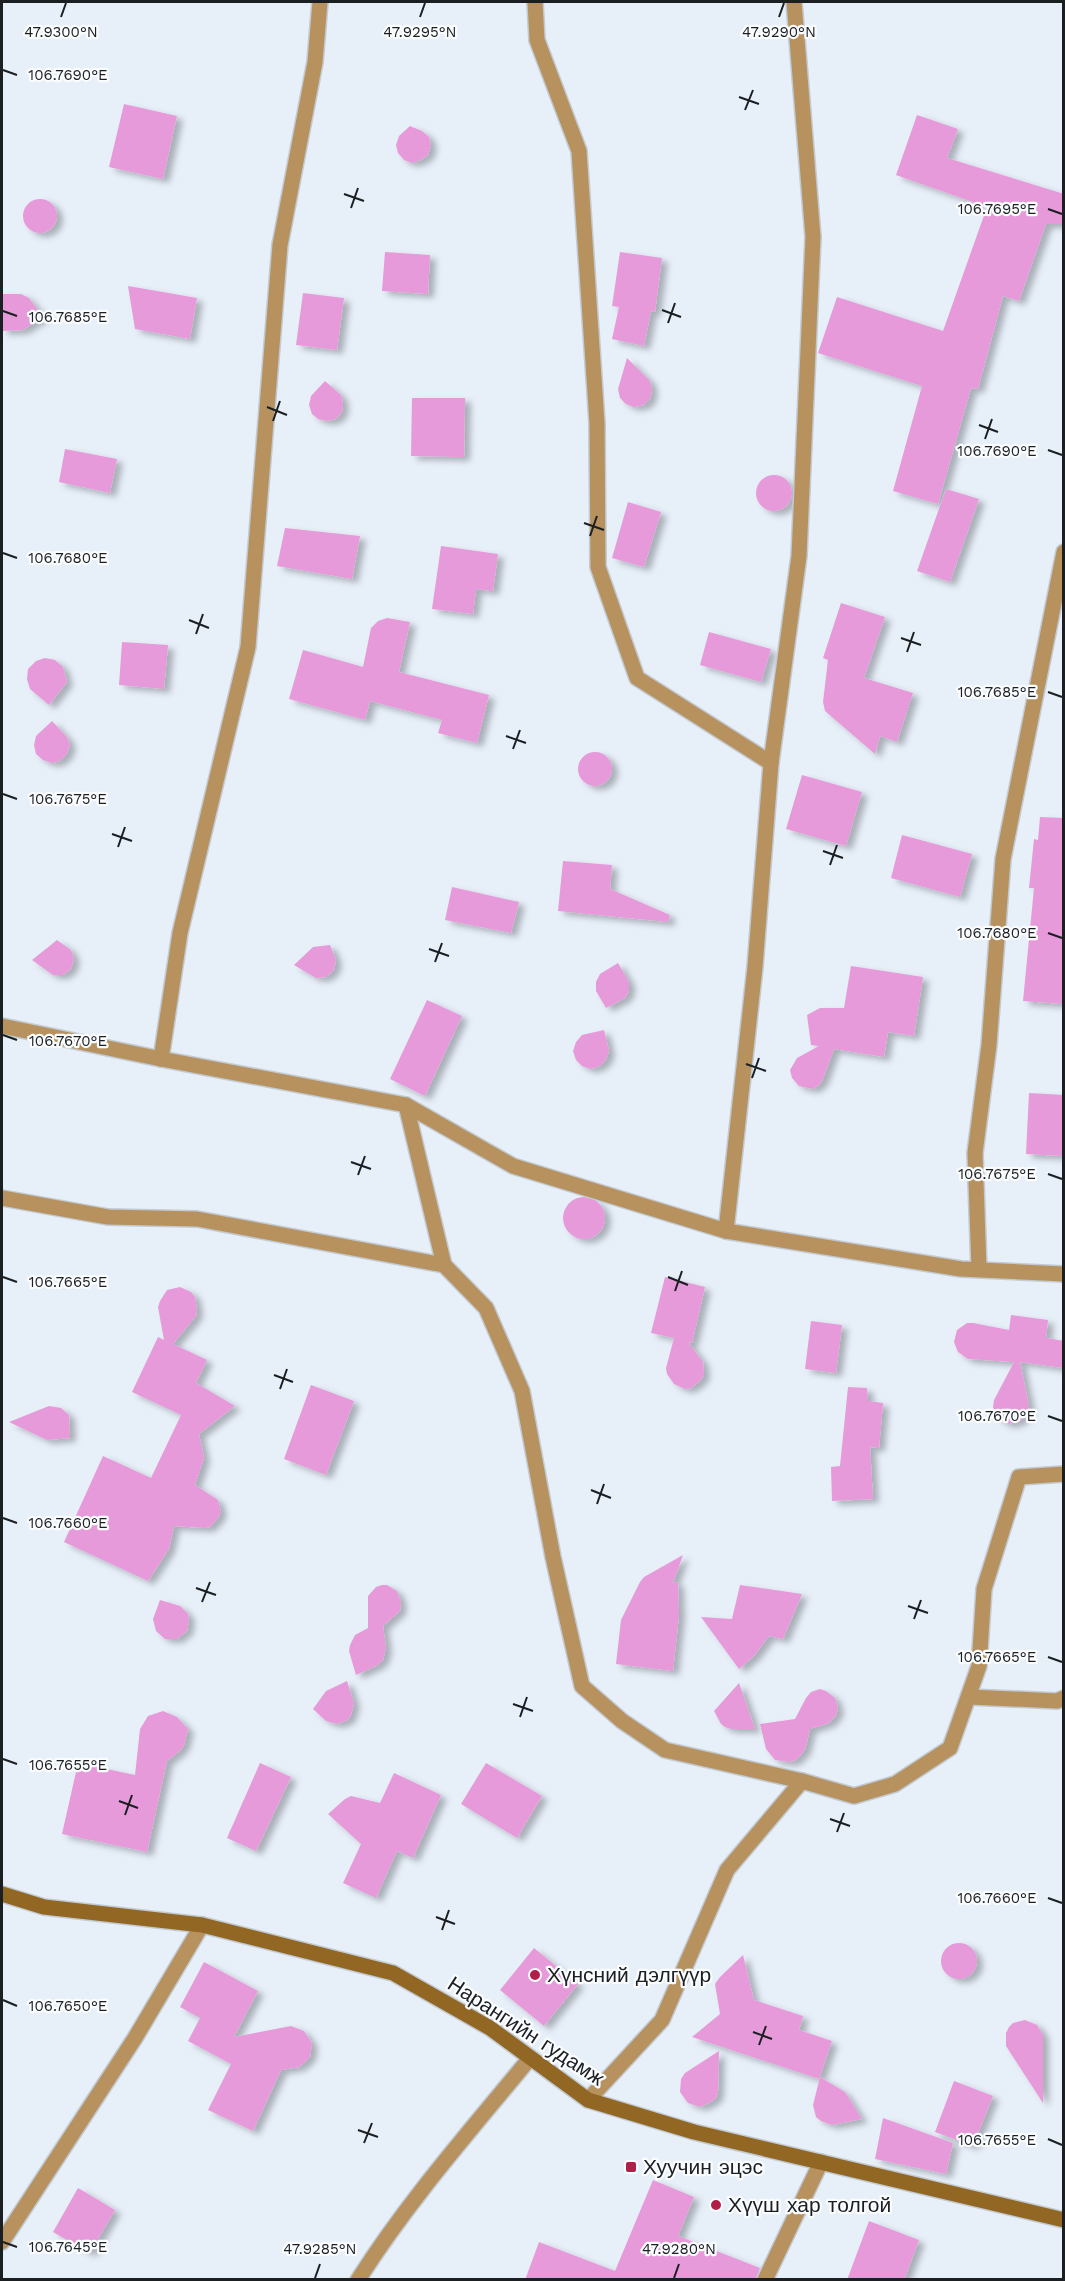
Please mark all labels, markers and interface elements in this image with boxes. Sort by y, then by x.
text: 47.9300°N [24,23,98,41]
text: 47.9295°N [383,23,457,41]
text: 47.9290°N [742,23,816,41]
text: 106.7690°E [28,66,108,84]
text: 106.7695°E [958,200,1036,218]
text: 106.7685°E [29,308,107,326]
text: 106.7690°E [957,442,1037,460]
text: 106.7680°E [28,549,108,567]
text: 106.7685°E [958,683,1036,701]
text: 106.7675°E [29,790,107,808]
text: 106.7680°E [957,924,1037,942]
text: 106.7670°E [29,1032,107,1050]
text: 106.7675°E [958,1165,1036,1183]
text: 106.7665°E [29,1273,107,1291]
text: 106.7670°E [958,1407,1036,1425]
text: 106.7660°E [28,1514,108,1532]
text: 106.7665°E [958,1648,1036,1666]
text: 106.7655°E [29,1756,107,1774]
text: 106.7660°E [957,1889,1037,1907]
place label: Хүнсний дэлгүүр [547,1962,711,1987]
marker: Хүнсний дэлгүүр [528,1968,542,1982]
street label: Нарангийн гудамж [443,1971,609,2091]
text: 106.7650°E [29,1997,107,2015]
text: 106.7655°E [958,2131,1036,2149]
place label: Хуучин эцэс [643,2154,763,2179]
marker: Хуучин эцэс [624,2160,638,2174]
place label: Хүүш хар толгой [728,2192,891,2217]
marker: Хүүш хар толгой [709,2198,723,2212]
text: 106.7645°E [29,2238,107,2256]
text: 47.9285°N [283,2240,357,2258]
text: 47.9280°N [642,2240,716,2258]

